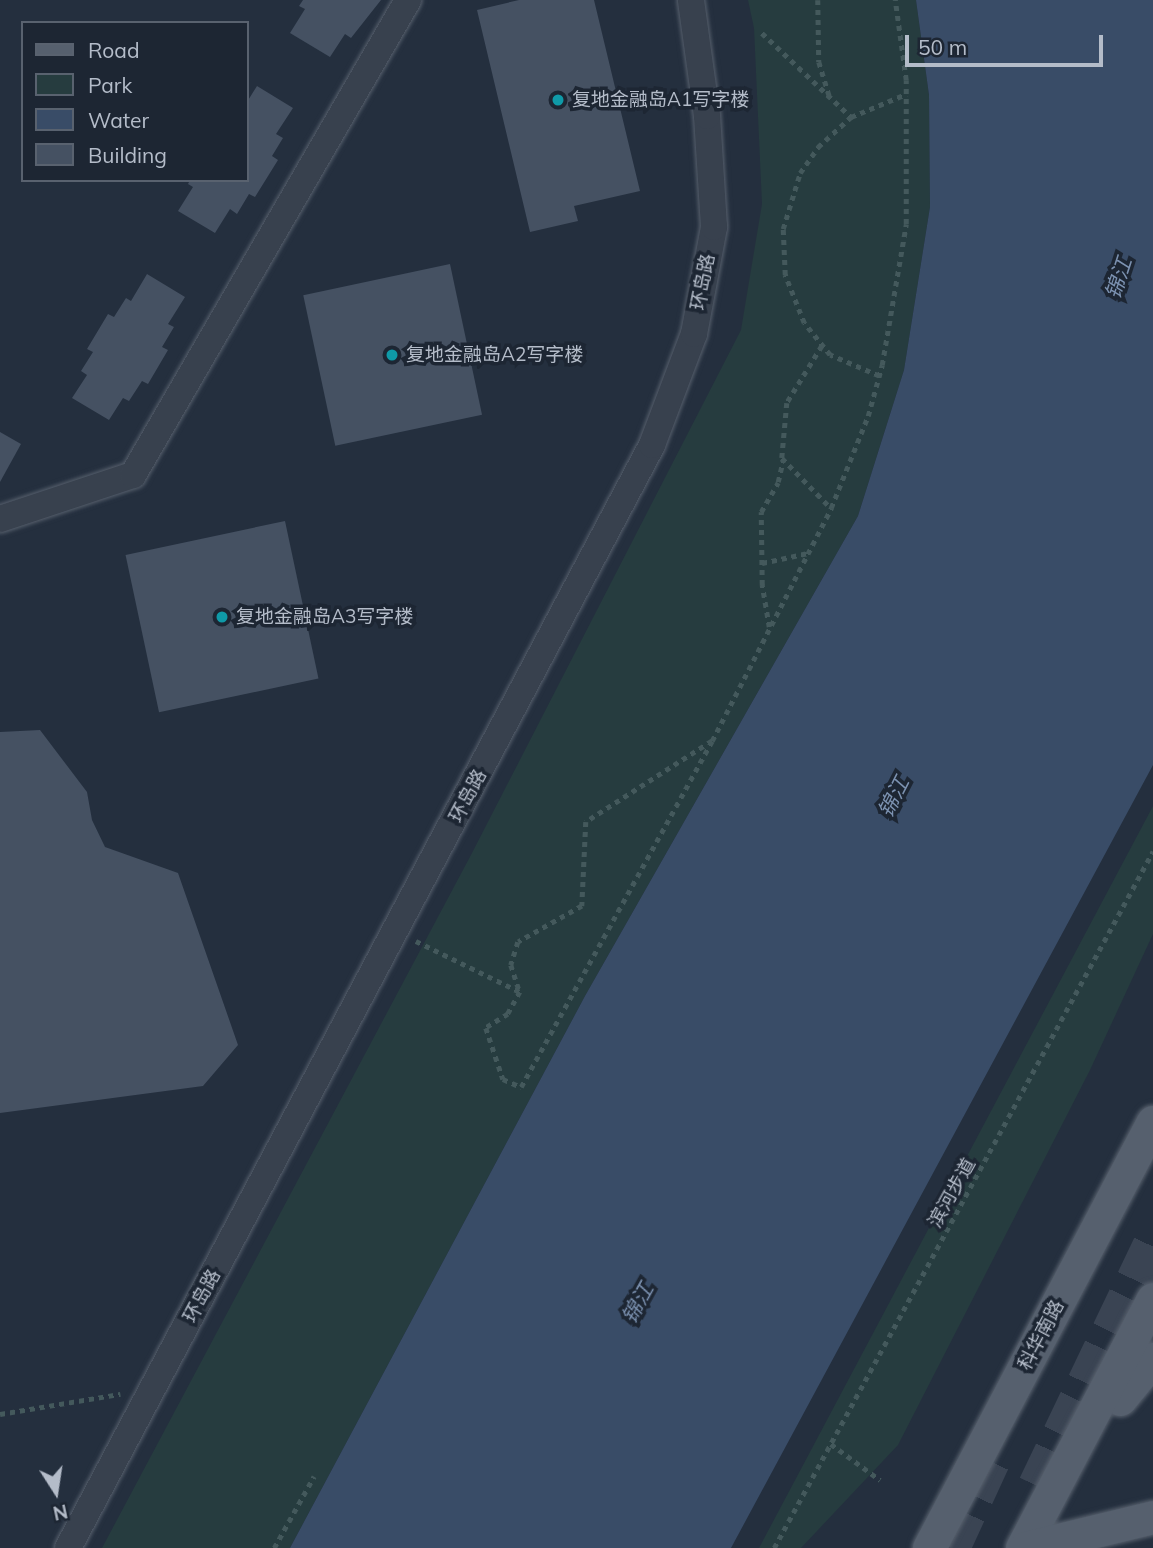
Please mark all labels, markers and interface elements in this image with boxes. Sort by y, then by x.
legend [21,21,248,182]
scale bar [908,21,1106,65]
text: 50 m [918,34,967,60]
text: Road [88,37,139,63]
text: Park [88,72,132,98]
place label: 复地金融岛A1写字楼 [572,89,749,111]
marker: 复地金融岛A1写字楼 [550,92,566,108]
text: Water [88,107,149,133]
text: Building [88,142,167,168]
street label: 环岛路 [686,252,720,312]
water label: 锦江 [1100,254,1136,302]
place label: 复地金融岛A2写字楼 [406,344,583,366]
marker: 复地金融岛A2写字楼 [384,347,400,363]
place label: 复地金融岛A3写字楼 [236,606,413,628]
marker: 复地金融岛A3写字楼 [214,609,230,625]
street label: 环岛路 [445,765,491,827]
water label: 锦江 [872,773,914,821]
street label: 滨河步道 [924,1154,980,1232]
street label: 环岛路 [179,1265,225,1327]
water label: 锦江 [616,1279,658,1327]
street label: 科华南路 [1013,1296,1069,1374]
north arrow [21,1457,91,1527]
text: N [51,1499,70,1526]

